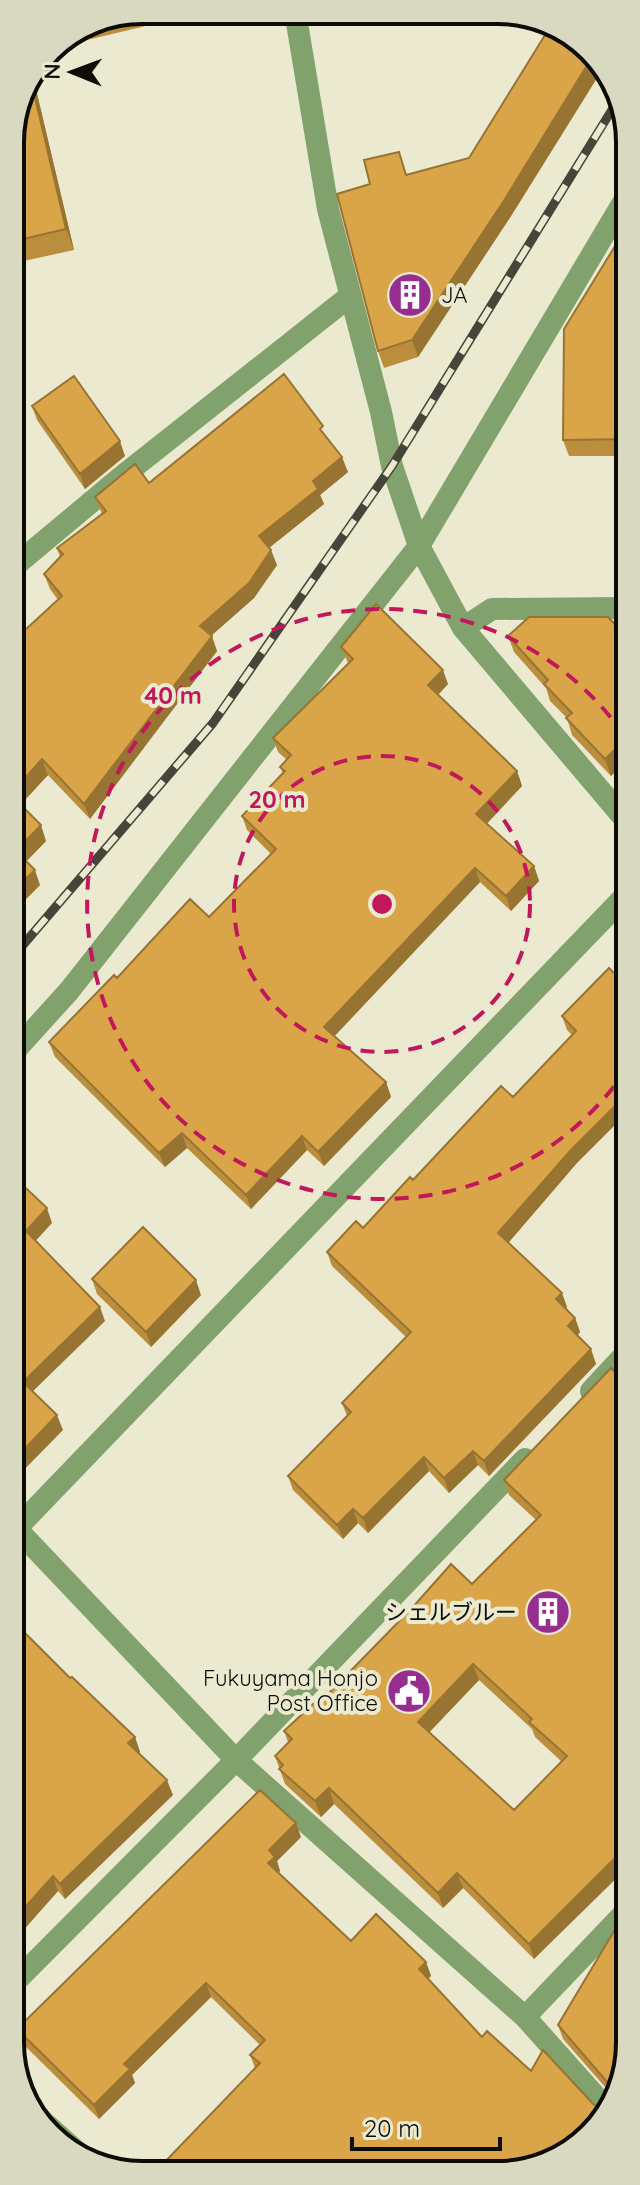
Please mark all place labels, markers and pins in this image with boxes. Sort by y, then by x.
building icon: JA [386,271,434,319]
place label: JA [441,281,468,309]
centre of rings [368,890,396,918]
building icon: シェルブルー [524,1588,572,1636]
place label: シェルブルー [385,1598,517,1626]
place label: Fukuyama Honjo Post Office [203,1664,378,1717]
public building icon: Fukuyama Honjo Post Office [385,1667,433,1715]

